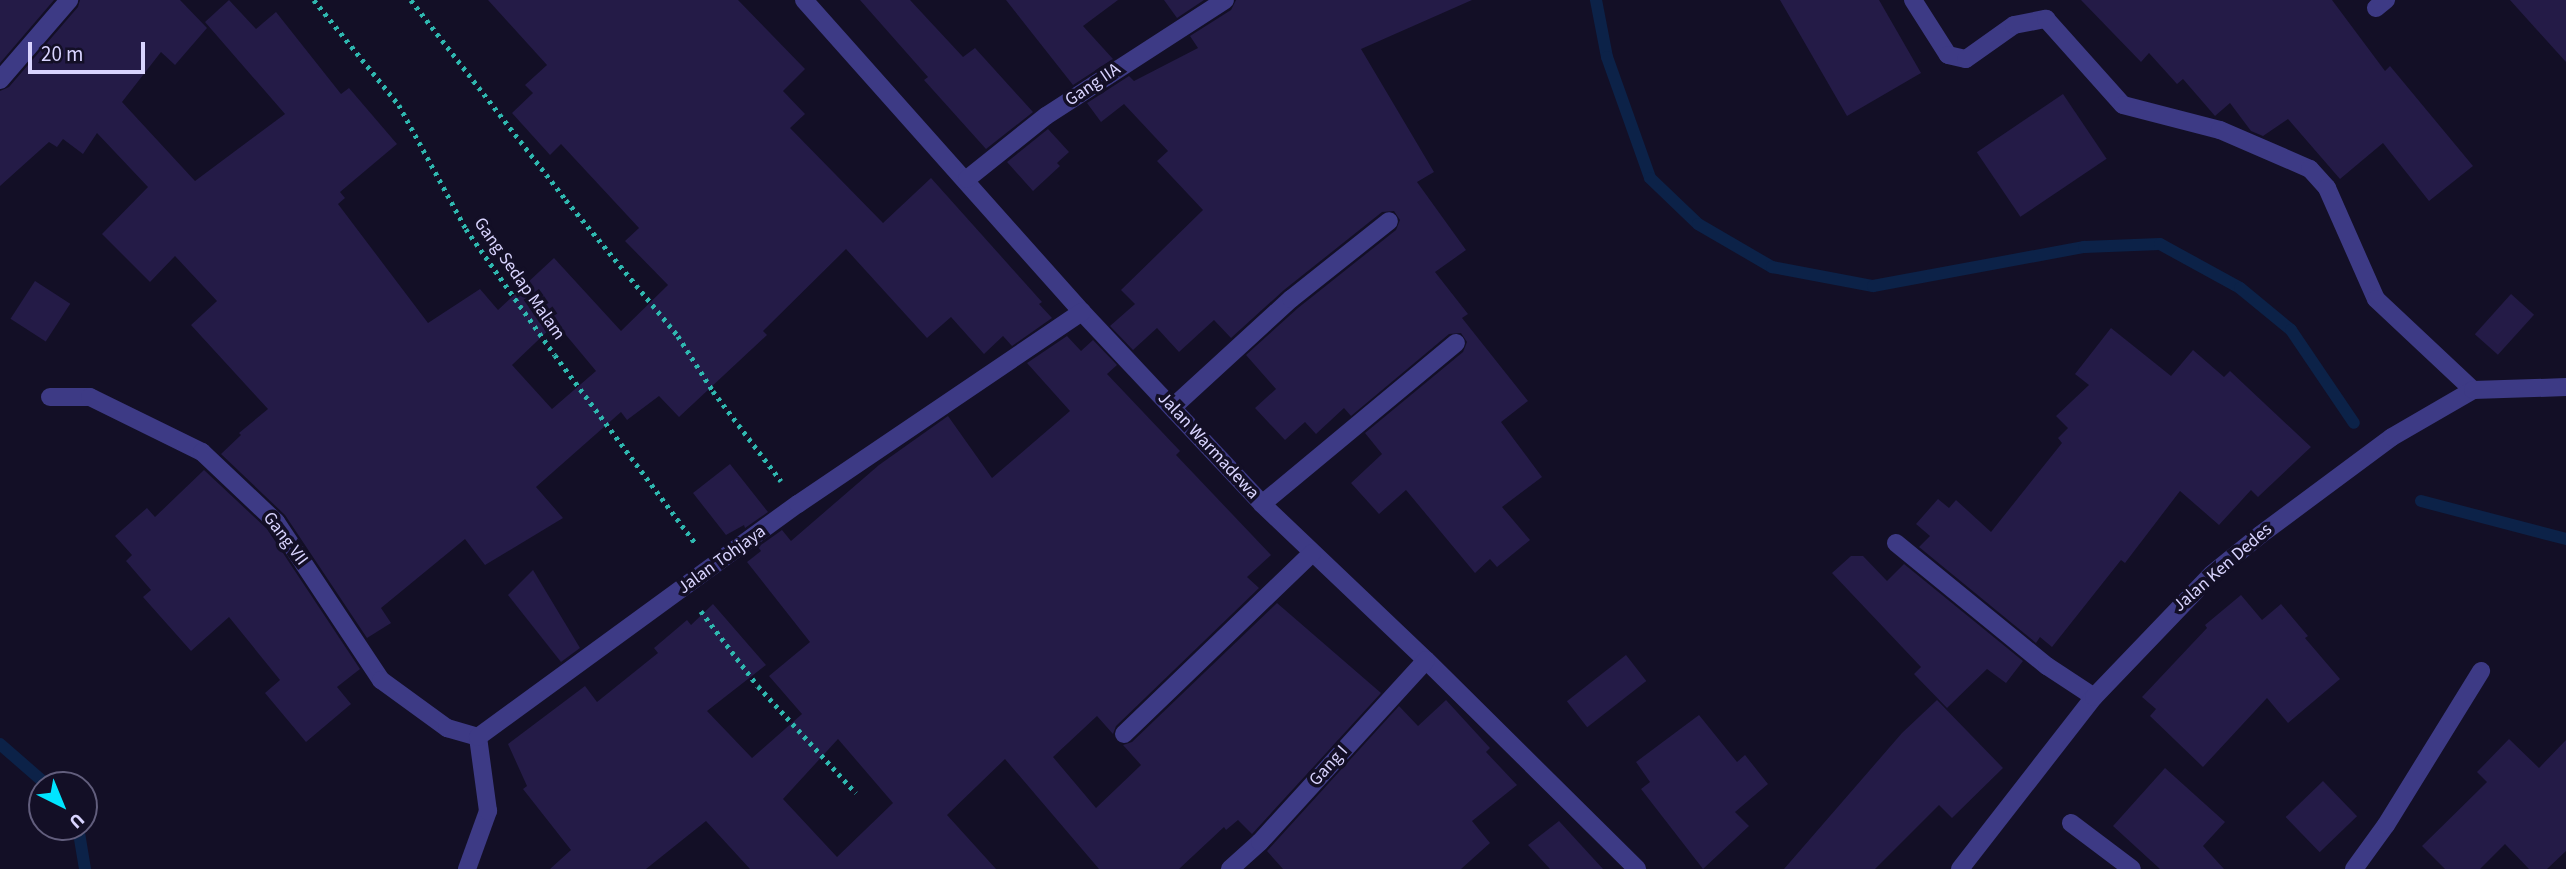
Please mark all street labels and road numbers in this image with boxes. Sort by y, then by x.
street label: Gang IIA [1061,59,1125,111]
street label: Gang Sedap Malam [469,214,569,344]
street label: Jalan Warmadewa [1153,388,1263,504]
street label: Gang VII [258,508,312,570]
street label: Jalan Ken Dedes [2169,519,2277,617]
street label: Jalan Tohjaya [674,521,770,599]
street label: Gang I [1305,741,1353,791]

